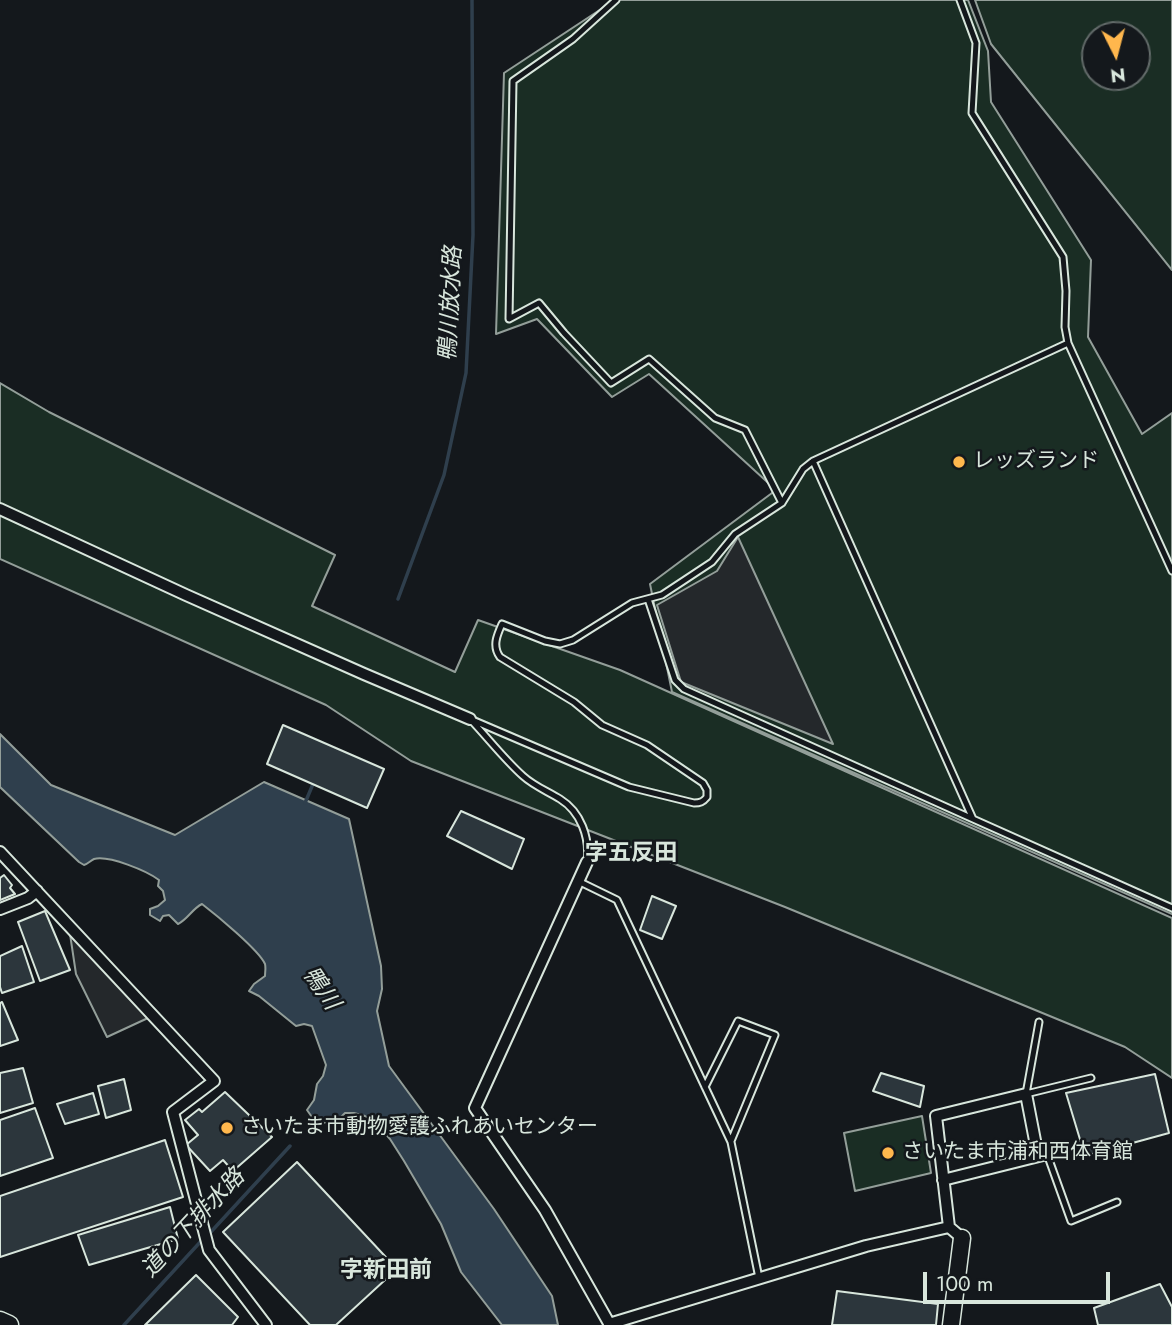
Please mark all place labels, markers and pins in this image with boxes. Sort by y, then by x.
place label: レッズランド [973,449,1099,475]
marker: レッズランド [951,454,967,470]
place label: さいたま市動物愛護ふれあいセンター [241,1115,598,1141]
marker: さいたま市動物愛護ふれあいセンター [219,1120,235,1136]
place label: さいたま市浦和西体育館 [902,1140,1133,1166]
marker: さいたま市浦和西体育館 [880,1145,896,1161]

